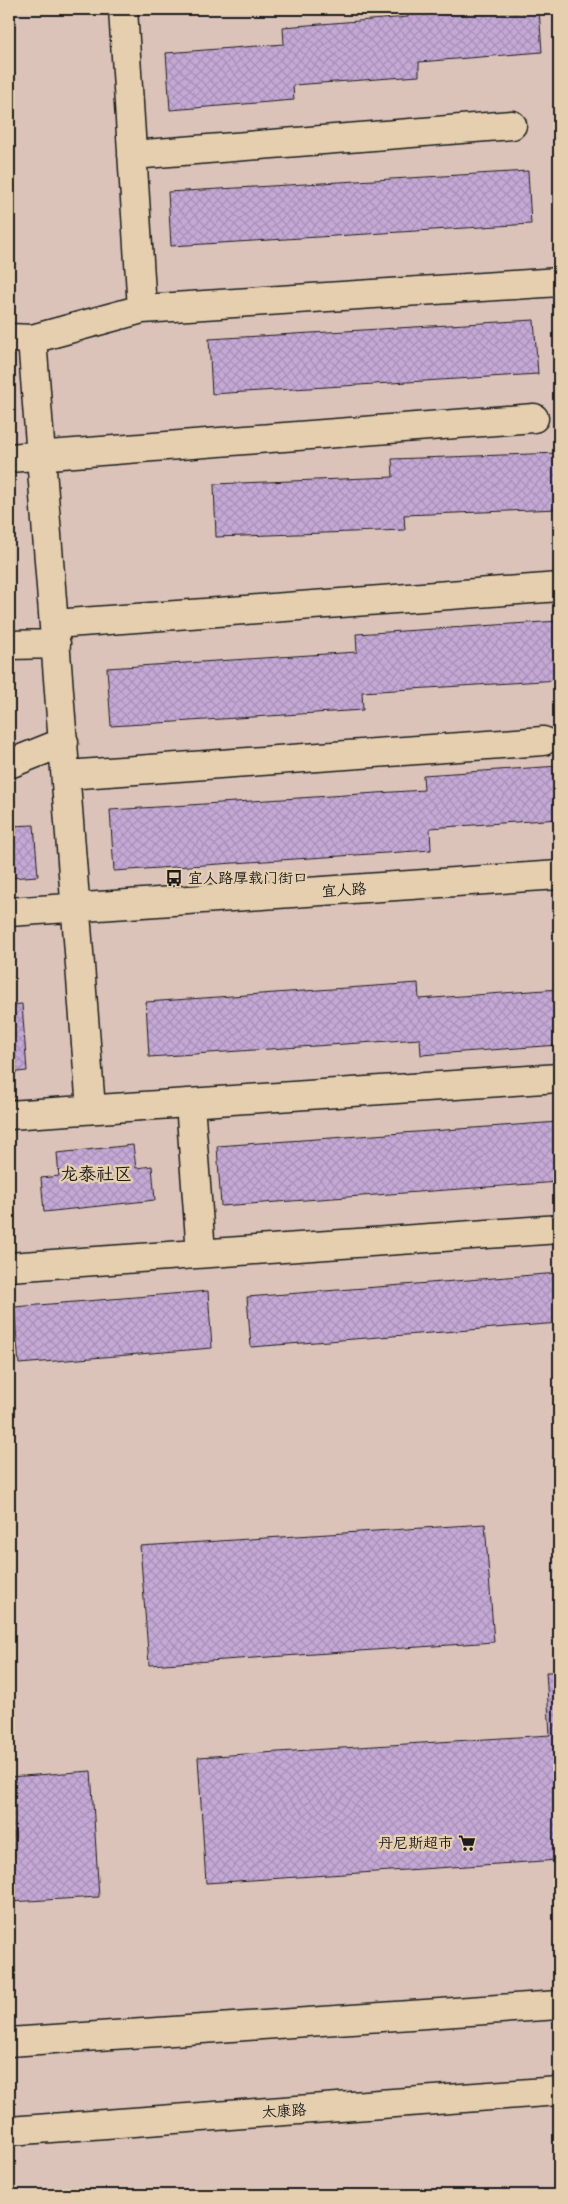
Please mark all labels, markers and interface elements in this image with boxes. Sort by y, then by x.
place label: 宜人路厚载门街口 [188,865,308,891]
bus stop icon: 宜人路厚载门街口 [164,868,184,888]
street label: 宜人路 [321,875,367,905]
district label: 龙泰社区 [60,1158,132,1190]
place label: 丹尼斯超市 [378,1830,453,1856]
supermarket icon: 丹尼斯超市 [457,1833,477,1853]
street label: 太康路 [261,2096,307,2126]

